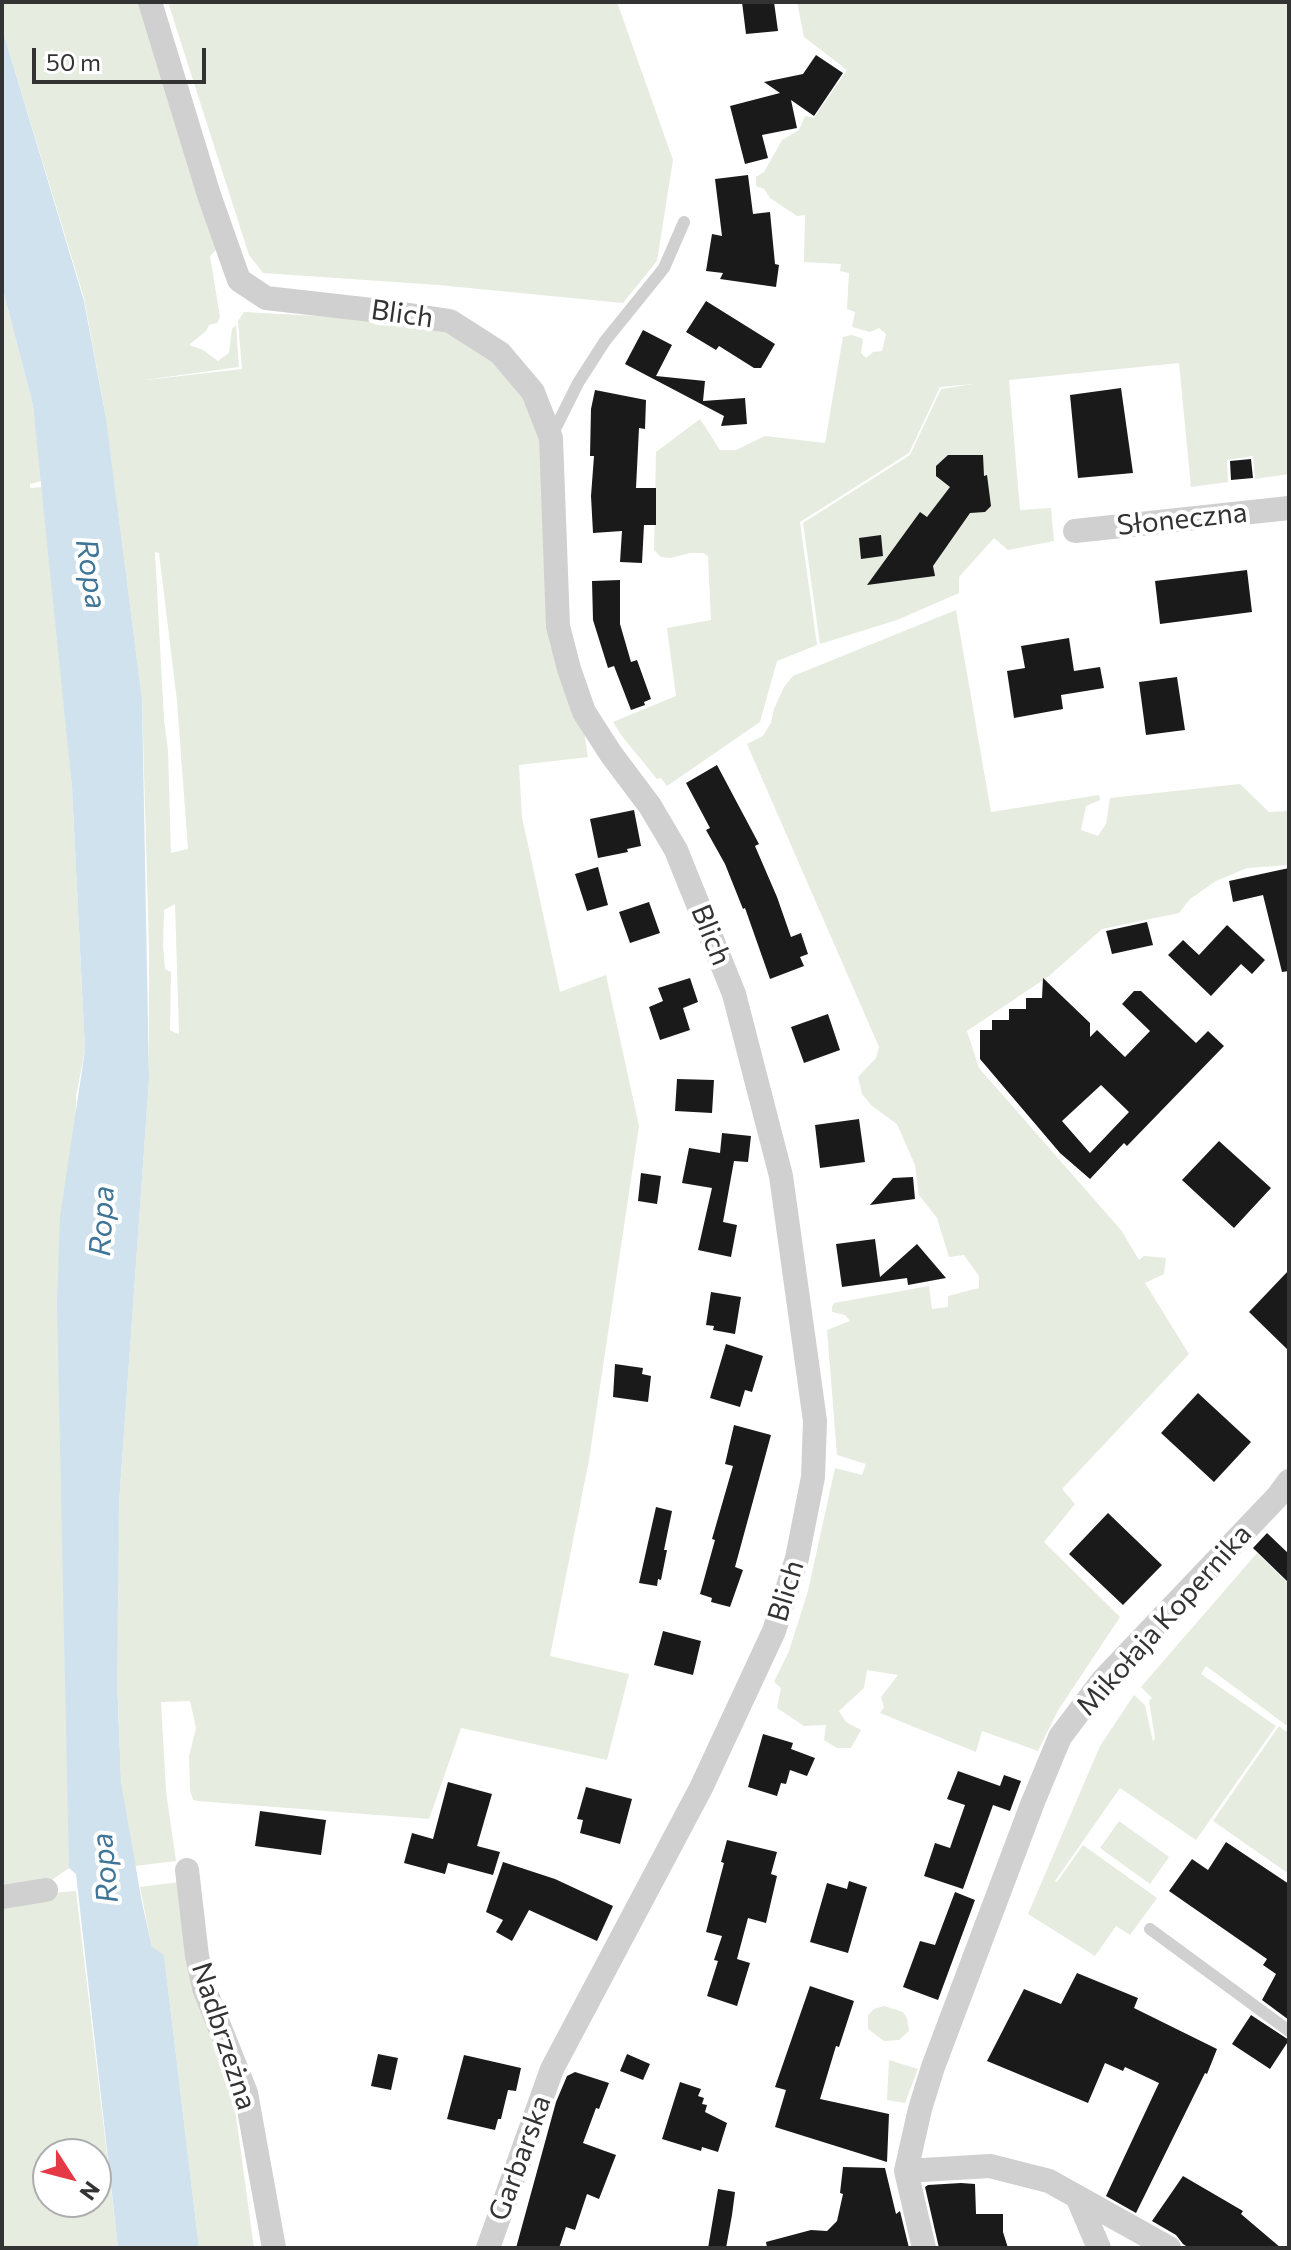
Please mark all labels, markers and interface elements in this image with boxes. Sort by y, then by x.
scale bar [36,32,210,82]
text: 50 m [46,47,101,76]
street label: Blich [369,293,435,335]
street label: Słoneczna [1115,495,1249,543]
water label: Ropa [68,536,114,612]
street label: Blich [684,900,738,970]
water label: Ropa [82,1185,122,1257]
street label: Mikołaja Kopernika [1069,1517,1259,1723]
street label: Blich [761,1556,811,1626]
water label: Ropa [84,1831,126,1905]
street label: Nadbrzeżna [184,1958,264,2114]
street label: Garbarska [482,2091,558,2225]
north arrow [32,2138,112,2218]
text: N [74,2177,106,2206]

